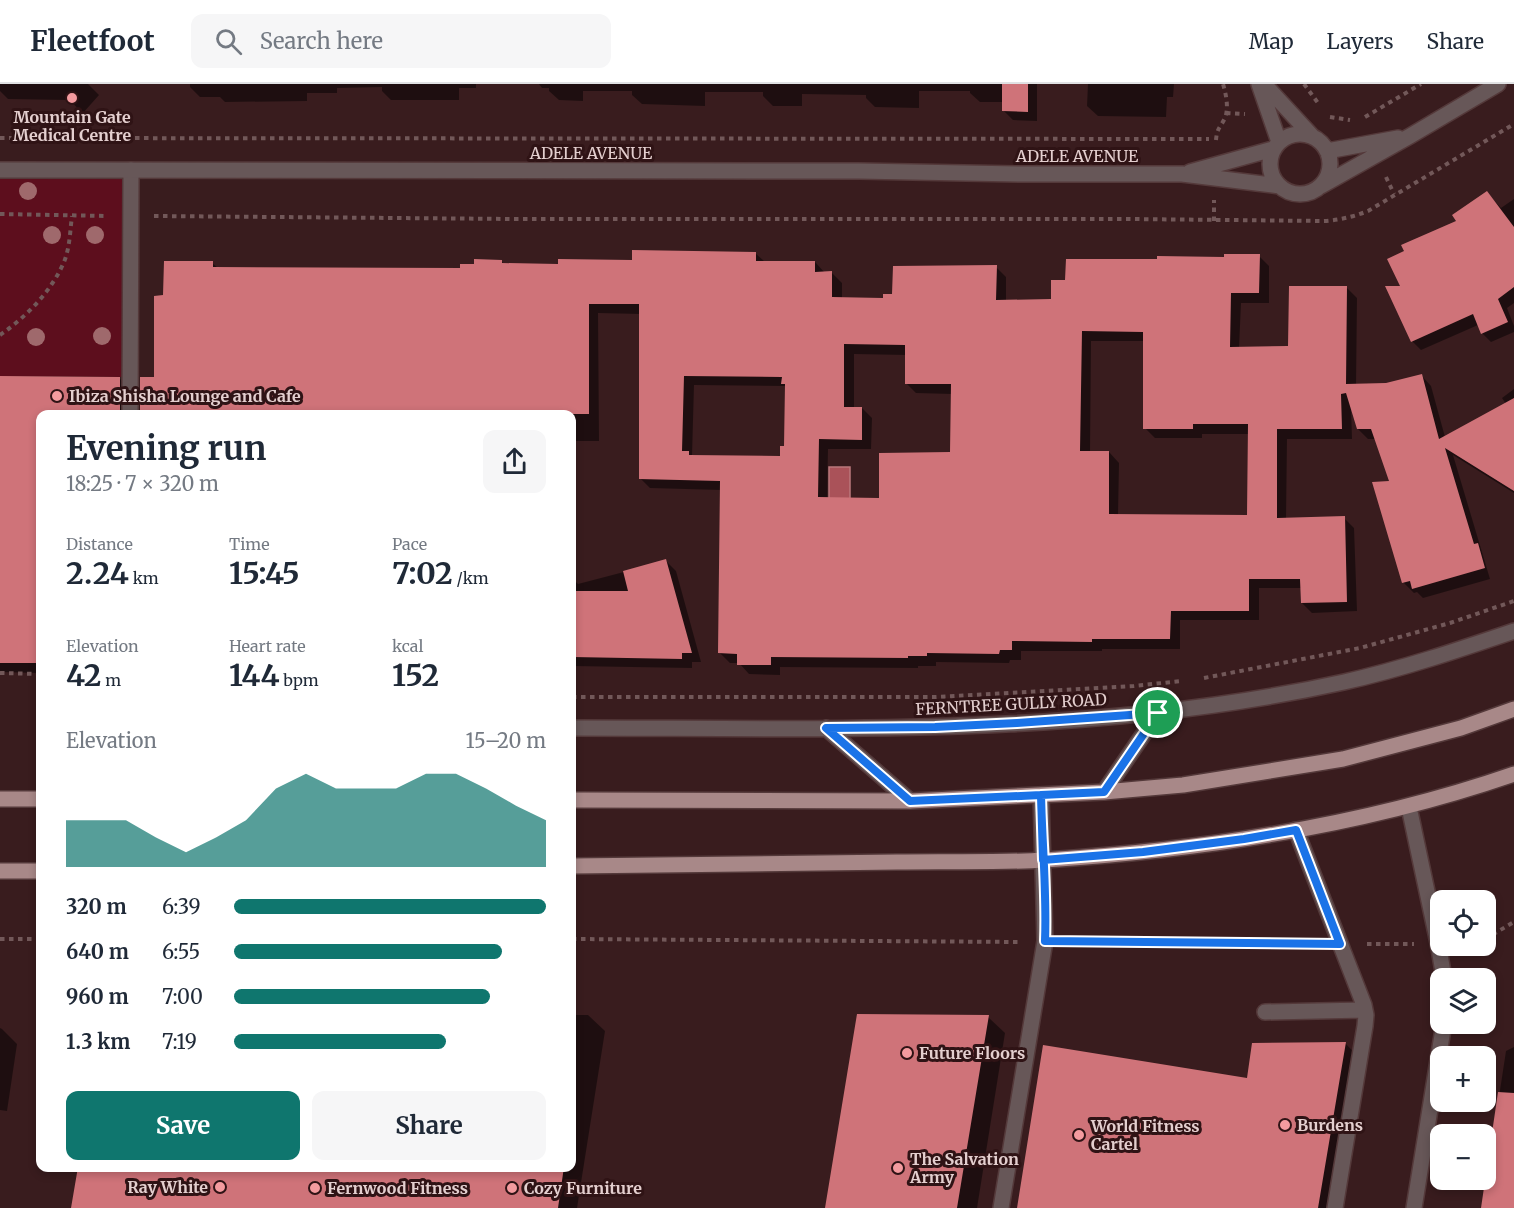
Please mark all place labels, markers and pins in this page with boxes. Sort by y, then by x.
marker: Mountain Gate Medical Centre [65,91,79,105]
place label: Mountain Gate Medical Centre [13,107,131,145]
place label: Ibiza Shisha Lounge and Cafe [69,386,301,406]
marker: Ibiza Shisha Lounge and Cafe [50,389,64,403]
pin [1132,687,1183,738]
place label: Future Floors [919,1043,1025,1063]
marker: Future Floors [900,1046,914,1060]
place label: Burdens [1297,1115,1363,1135]
place label: World Fitness Cartel [1090,1116,1200,1154]
marker: Burdens [1278,1118,1292,1132]
marker: World Fitness Cartel [1072,1128,1086,1142]
place label: The Salvation Army [909,1149,1019,1187]
marker: The Salvation Army [891,1161,905,1175]
place label: Ray White [127,1177,208,1197]
place label: Fernwood Fitness [327,1178,468,1198]
place label: Cozy Furniture [524,1178,642,1198]
marker: Ray White [213,1180,227,1194]
marker: Fernwood Fitness [308,1181,322,1195]
marker: Cozy Furniture [505,1181,519,1195]

